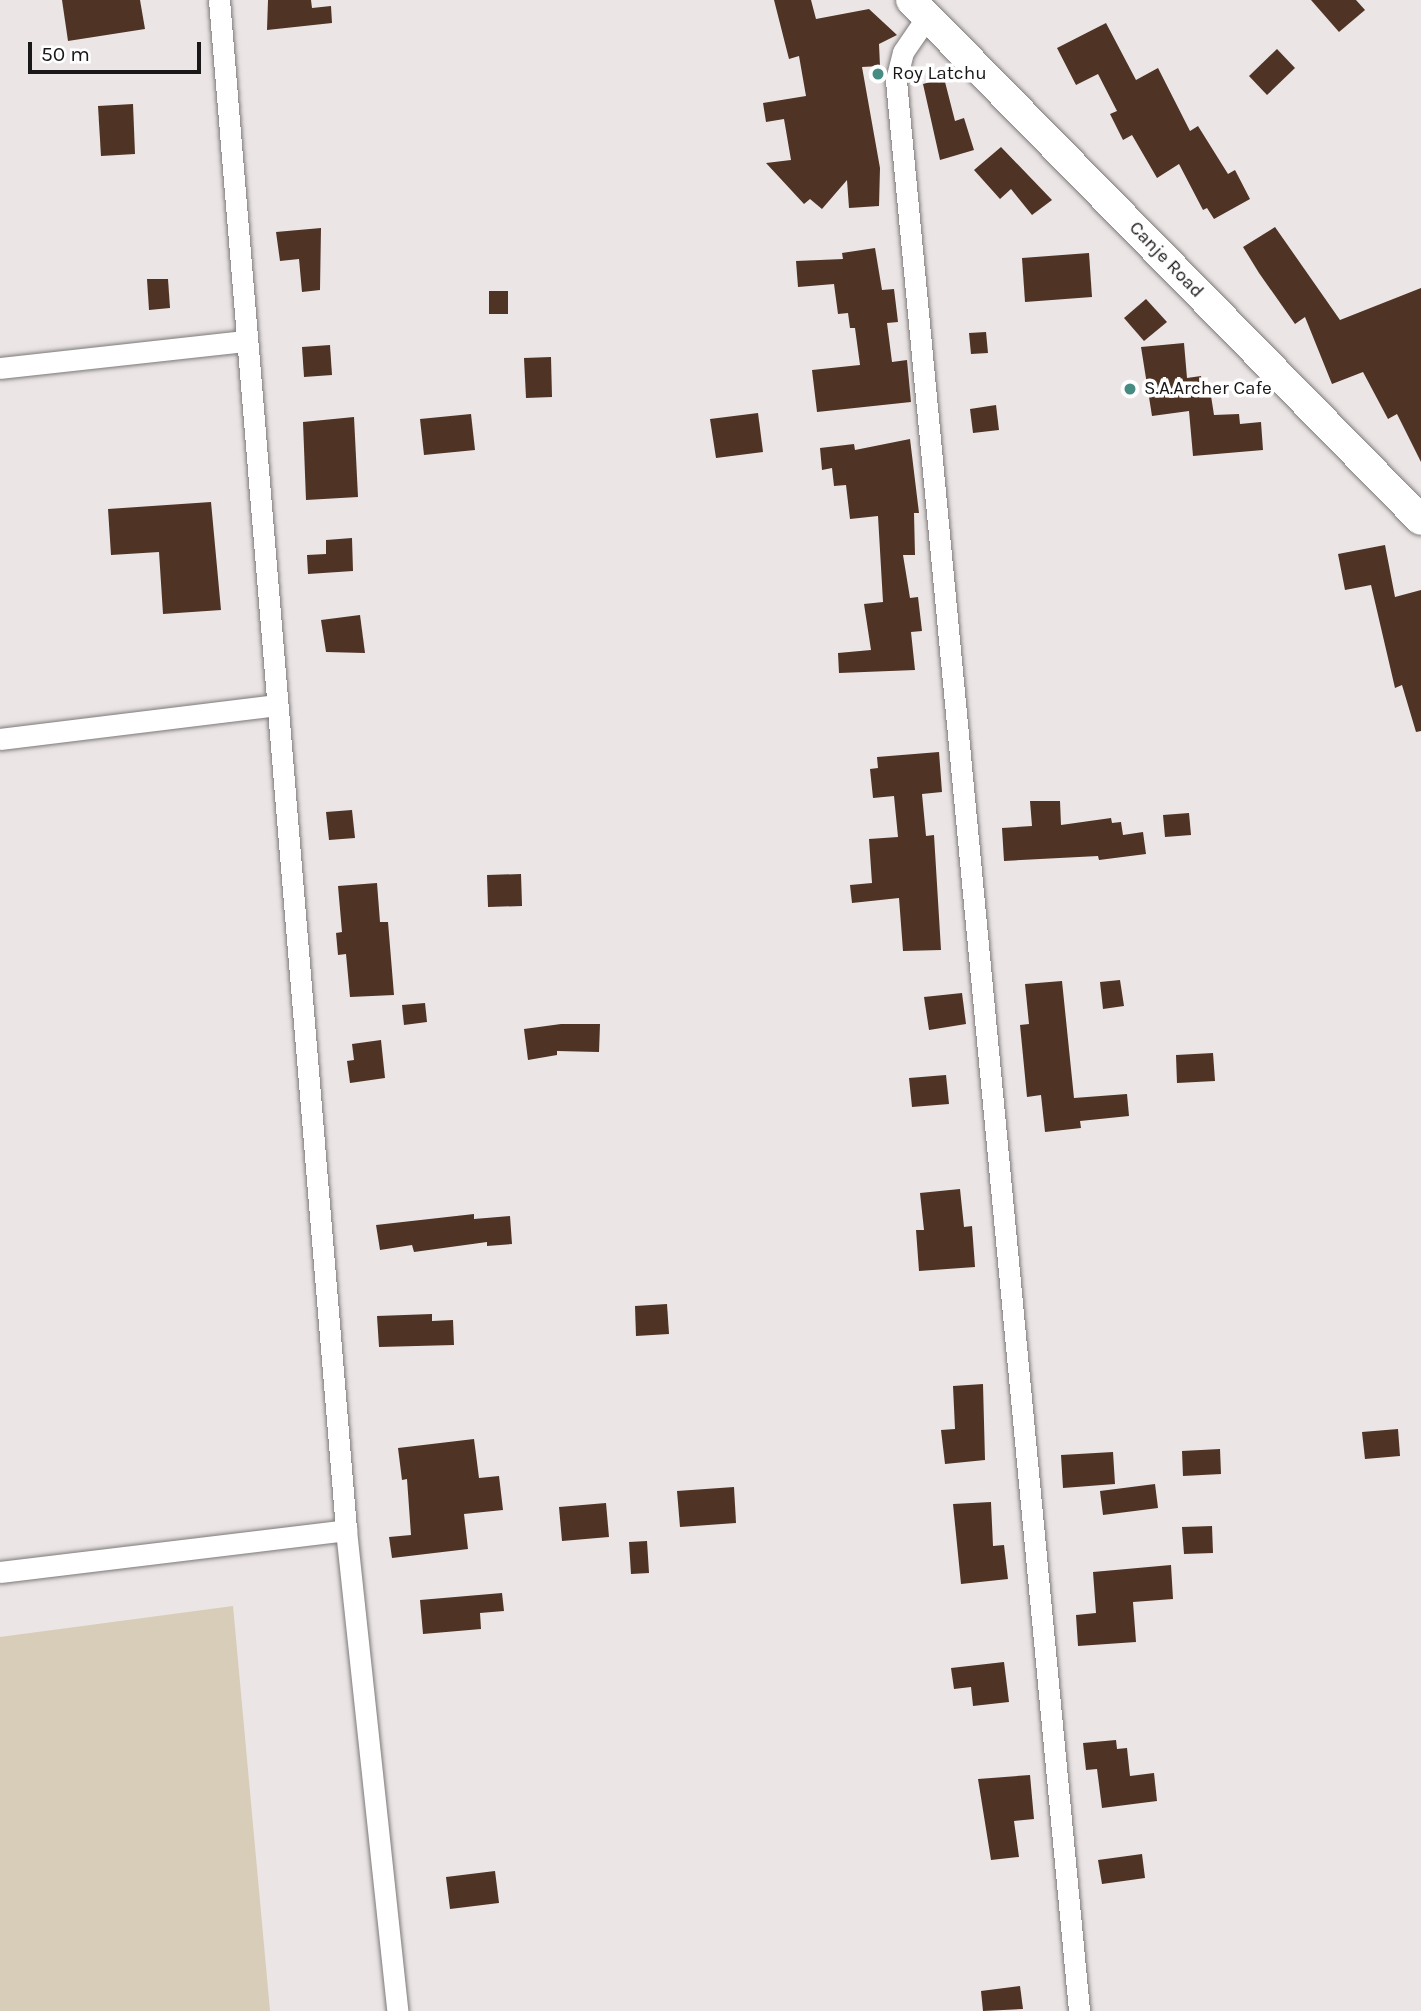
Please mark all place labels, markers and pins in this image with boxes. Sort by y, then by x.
place label: Roy Latchu [892,63,987,85]
marker: Roy Latchu [870,66,886,82]
place label: S.A.Archer Cafe [1144,378,1272,400]
marker: S.A.Archer Cafe [1122,381,1138,397]

